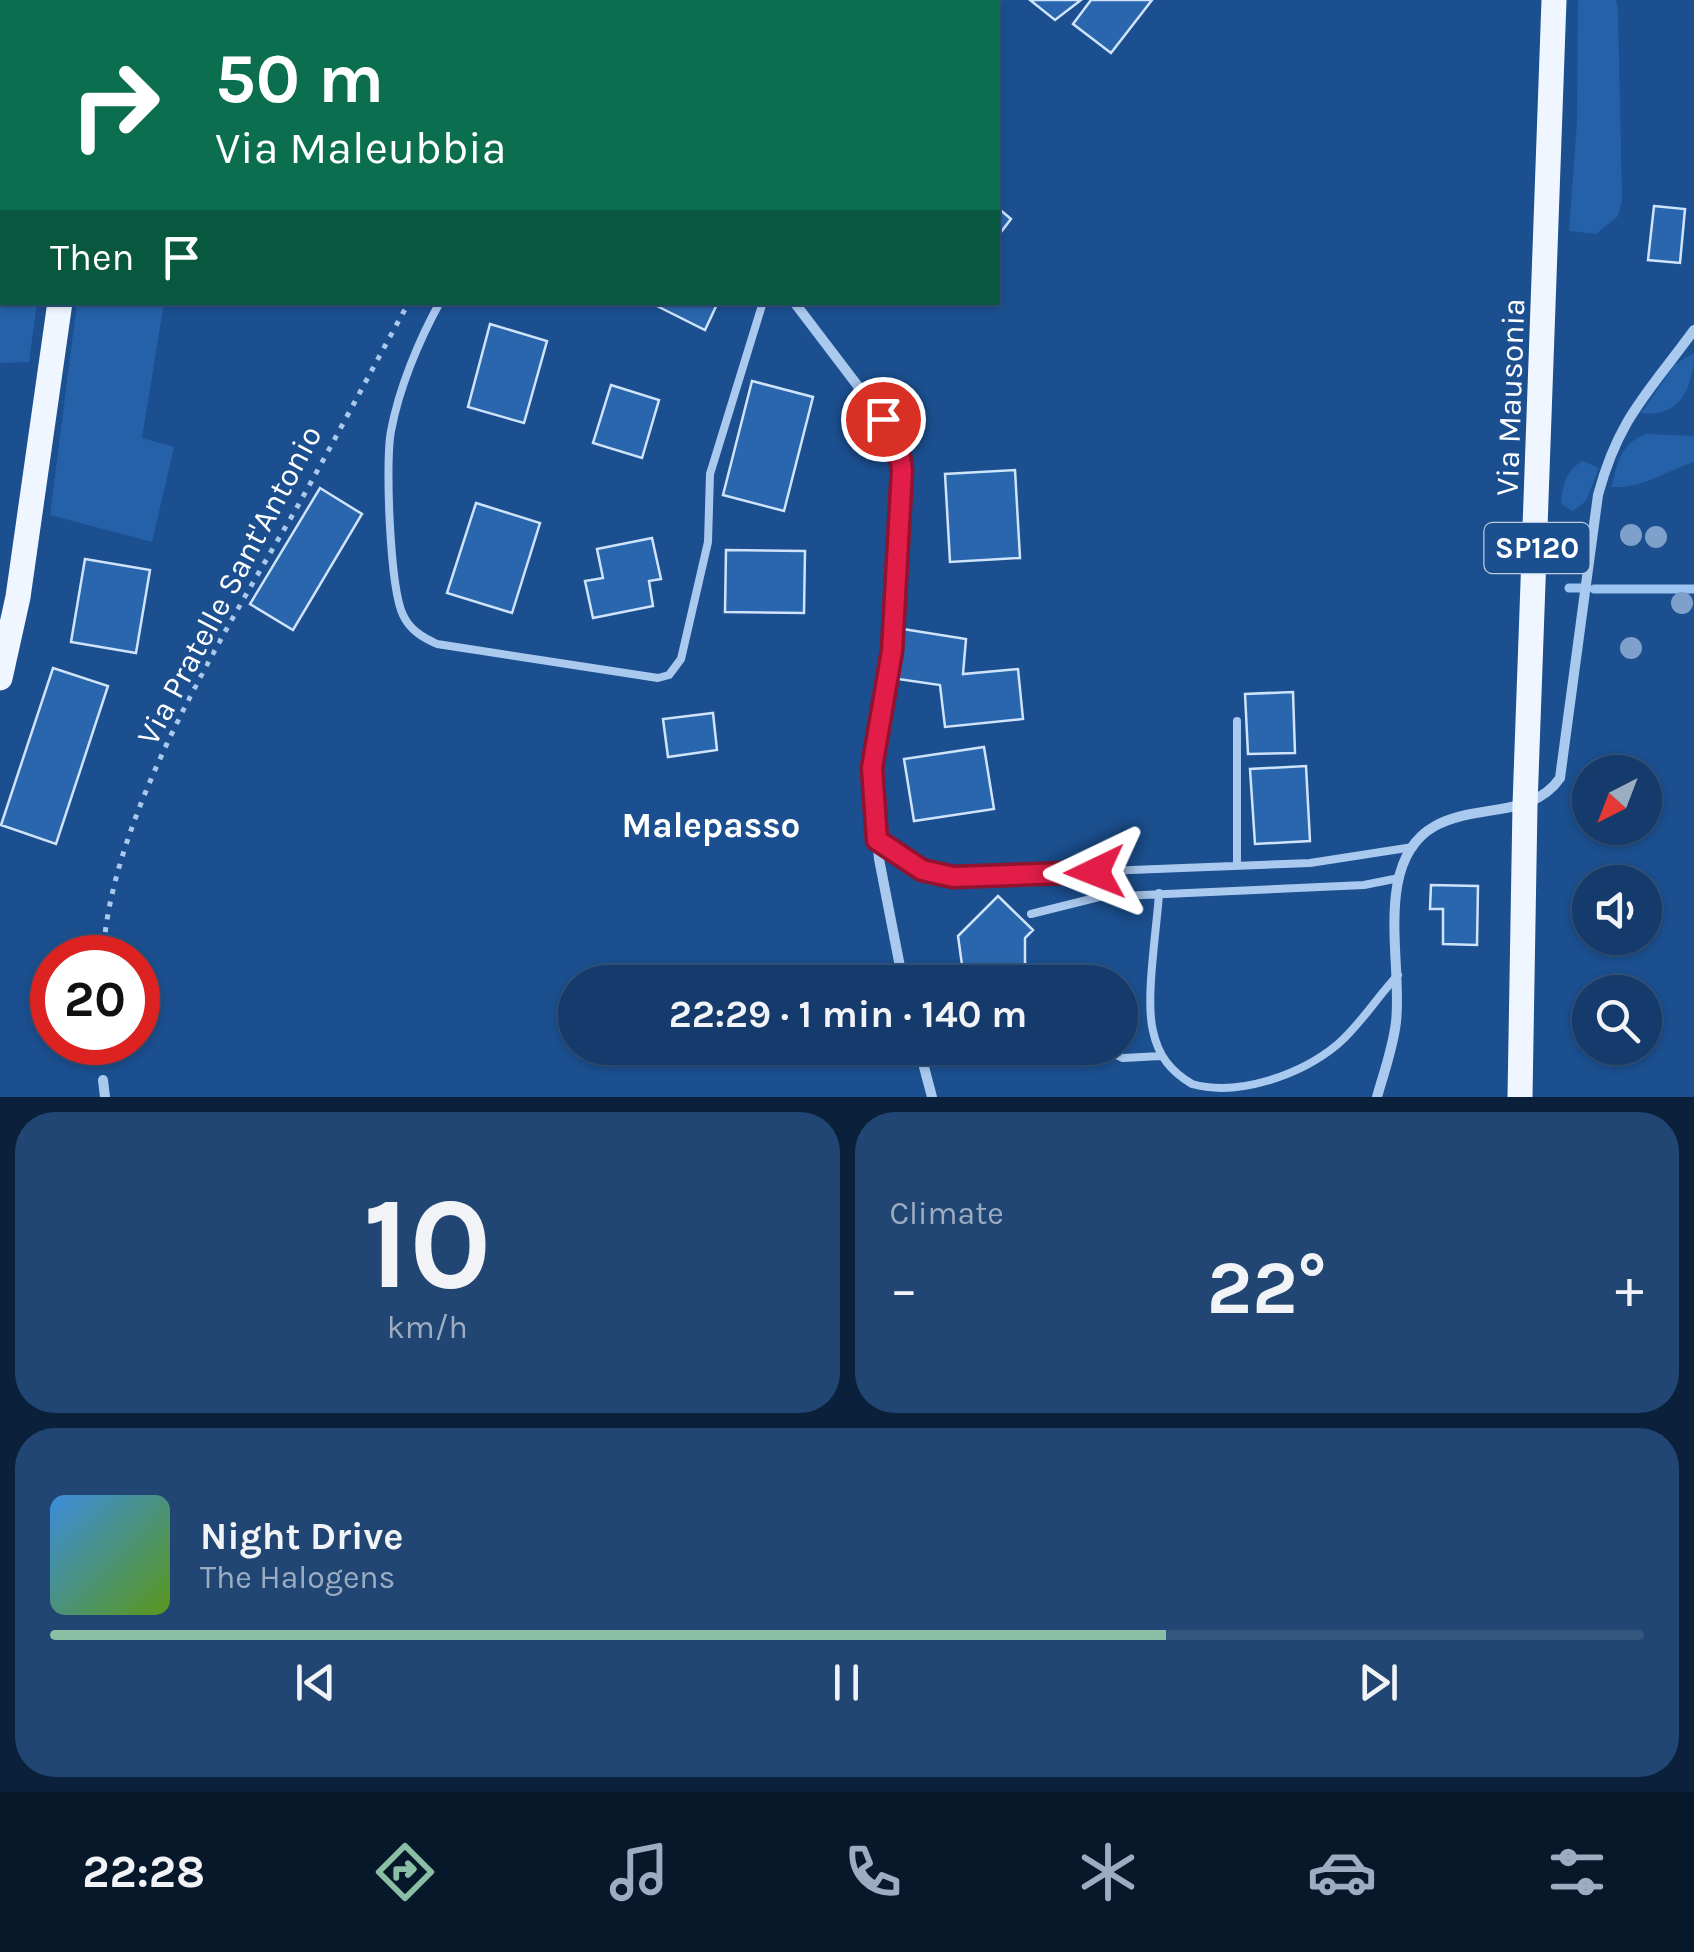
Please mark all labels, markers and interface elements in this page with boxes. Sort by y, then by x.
text: 50 m [215,38,384,120]
icon: right [50,40,180,170]
text: Via Maleubbia [215,122,507,174]
icon: arrive [154,230,209,285]
text: Then [50,235,134,280]
street label: Via Mausonia [1489,298,1532,496]
pin [841,377,926,462]
icon: arrive [856,392,911,447]
street label: Via Pratelle Sant'Antonio [129,419,329,751]
road number: SP120 [1484,523,1590,573]
north arrow [1572,755,1662,845]
map controls [1572,755,1662,1065]
district label: Malepasso [622,805,800,846]
position arrow [1043,820,1147,924]
button: sound [1572,865,1662,955]
speed limit sign: 20 [30,935,160,1065]
button: search [1572,975,1662,1065]
text: 22:29 · 1 min · 140 m [669,992,1027,1037]
text: 10 [363,1168,492,1320]
text: Climate [890,1195,1004,1232]
text: 22° [1207,1244,1327,1332]
text: − [890,1257,918,1321]
text: + [1615,1257,1644,1321]
text: km/h [387,1309,468,1346]
text: Night Drive [200,1514,403,1559]
text: The Halogens [200,1559,395,1596]
icon: previous [288,1655,343,1710]
icon: pause [819,1655,874,1710]
icon: next [1351,1655,1406,1710]
icon: directions [370,1837,440,1907]
icon: music [604,1837,674,1907]
icon: phone [838,1837,908,1907]
icon: climate [1073,1837,1143,1907]
icon: car [1307,1837,1377,1907]
icon: filters [1542,1837,1612,1907]
text: 22:28 [82,1846,205,1898]

